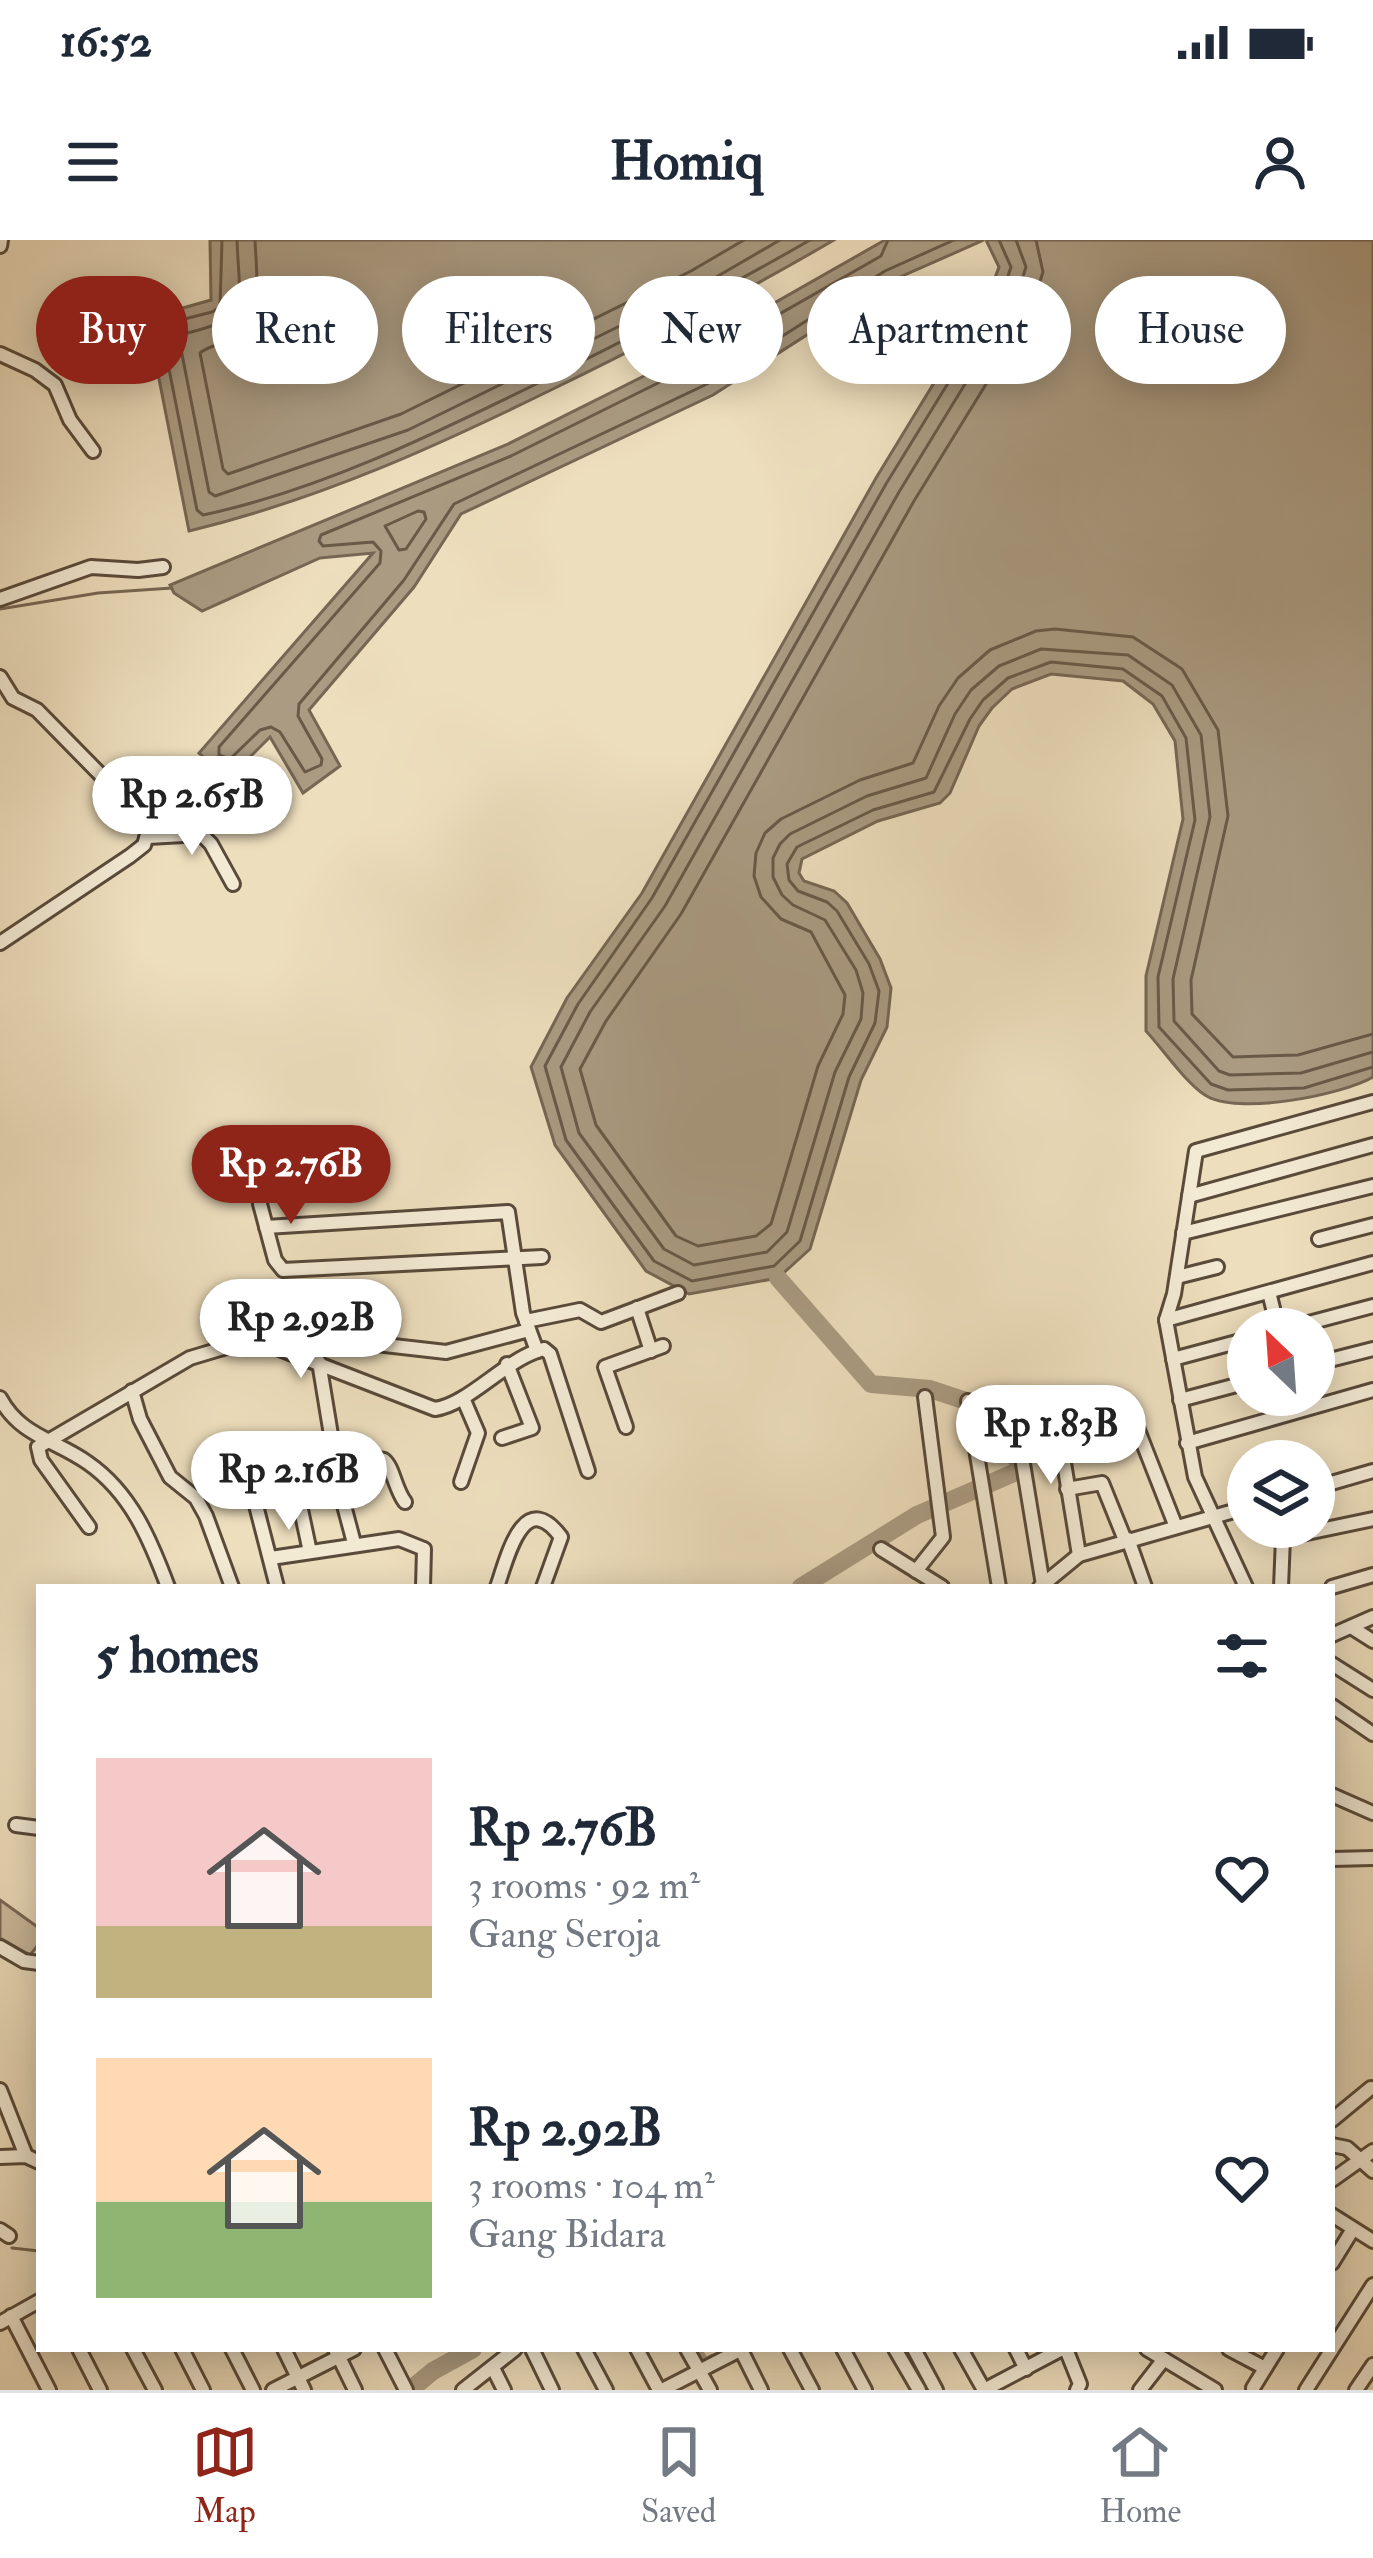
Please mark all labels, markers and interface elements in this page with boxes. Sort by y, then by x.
text: 16:52 [60,14,152,70]
text: Homiq [610,128,763,196]
icon: menu [60,129,126,195]
icon: person [1247,129,1313,195]
chip: Buy [36,276,188,384]
chip: Rent [212,276,378,384]
chip: Filters [402,276,595,384]
chip: New [619,276,783,384]
chip: Apartment [807,276,1071,384]
chip: House [1095,276,1286,384]
pin: Rp 2.65B [68,756,316,858]
text: Rp 2.65B [119,770,265,819]
pin: Rp 2.76B [167,1125,415,1227]
text: Rp 2.76B [219,1139,363,1188]
pin: Rp 2.92B [177,1279,425,1381]
text: Rp 2.92B [227,1293,375,1342]
north arrow [1227,1308,1335,1416]
map controls [1227,1308,1335,1548]
pin: Rp 1.83B [927,1385,1175,1487]
text: Rp 1.83B [983,1399,1119,1448]
pin: Rp 2.16B [165,1431,413,1533]
button: layers [1227,1440,1335,1548]
text: Rp 2.16B [218,1445,360,1494]
icon: filters [1209,1623,1275,1689]
text: 5 homes [96,1624,259,1688]
text: Rp 2.76B [468,1797,657,1861]
icon: home [192,1806,336,1950]
icon: heart [1209,1845,1275,1911]
text: 3 rooms · 92 m² [468,1861,700,1910]
text: Gang Seroja [468,1910,661,1959]
text: Rp 2.92B [468,2097,662,2161]
icon: home [192,2106,336,2250]
icon: heart [1209,2145,1275,2211]
text: 3 rooms · 104 m² [468,2161,715,2210]
text: Gang Bidara [468,2210,666,2259]
tab: Map [192,2419,258,2532]
tab: Saved [641,2419,716,2532]
tab: Home [1100,2419,1181,2532]

